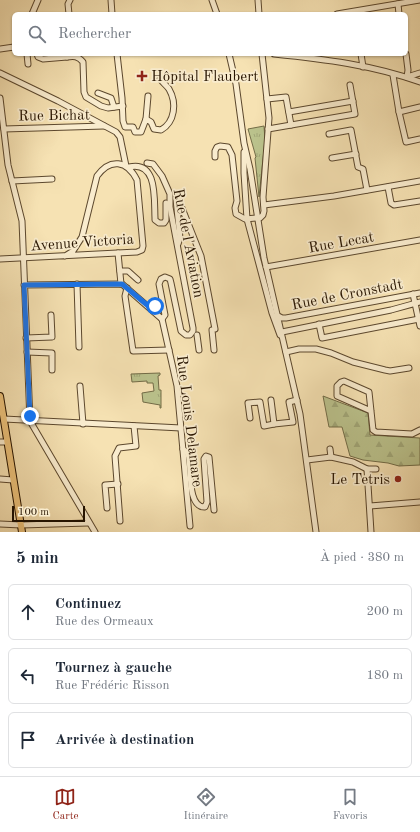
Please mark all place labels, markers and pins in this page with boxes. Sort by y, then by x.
marker: Hôpital Flaubert [136,70,148,82]
place label: Hôpital Flaubert [151,70,259,85]
place label: Le Tetris [330,473,390,488]
marker: Le Tetris [393,474,403,484]

